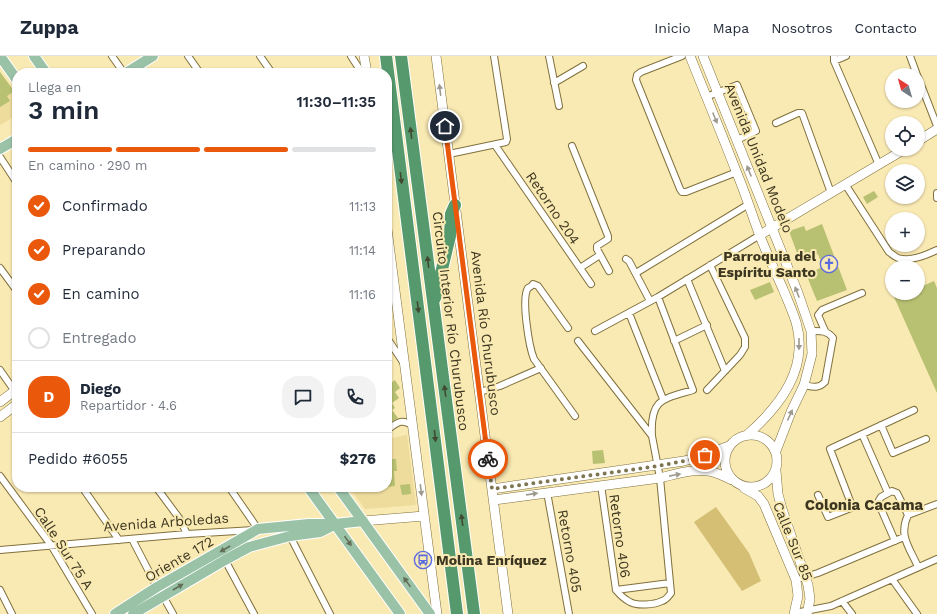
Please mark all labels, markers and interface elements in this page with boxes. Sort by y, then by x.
text: Zuppa [20,16,78,39]
text: Inicio [654,20,691,36]
text: Mapa [713,20,749,36]
text: Nosotros [771,20,833,36]
text: Contacto [855,20,917,36]
north arrow [885,68,925,108]
map controls [885,68,925,300]
text: Llega en [28,80,81,95]
street label: Avenida Unidad Modelo [722,81,796,235]
one-way arrow [437,84,443,96]
text: 11:30–11:35 [296,93,376,111]
text: 3 min [28,95,99,125]
pin [428,109,462,143]
one-way arrow [712,113,718,125]
icon: home [434,115,456,137]
button: locate [885,116,925,156]
one-way arrow [408,127,414,139]
text: En camino · 290 m [28,158,147,173]
one-way arrow [746,164,752,176]
button: layers [885,164,925,204]
street label: Retorno 204 [523,169,583,247]
one-way arrow [398,172,405,184]
icon: check [28,195,50,217]
text: Confirmado [62,197,148,215]
text: 11:13 [349,199,376,214]
street label: Circuito Interior Río Churubusco [430,210,472,432]
button: + [885,212,925,252]
icon: check [28,239,50,261]
text: Preparando [62,241,146,259]
text: 11:14 [349,243,376,258]
place label: Parroquia del Espíritu Santo [718,248,816,280]
street label: Avenida Río Churubusco [468,250,504,416]
church icon: Parroquia del Espíritu Santo [819,254,839,274]
one-way arrow [425,256,431,268]
button: − [885,260,925,300]
icon: check [28,283,50,305]
text: En camino [62,285,139,303]
one-way arrow [794,285,800,297]
text: 11:16 [349,287,376,302]
one-way arrow [415,301,421,313]
text: Entregado [62,329,136,347]
one-way arrow [796,338,802,351]
button: chat [282,376,324,418]
button: phone [334,376,376,418]
text: Diego [80,380,121,398]
one-way arrow [442,385,448,397]
text: D [44,388,54,406]
text: Repartidor · 4.6 [80,398,177,413]
one-way arrow [786,409,793,421]
one-way arrow [431,430,438,442]
pin [688,438,722,472]
courier [468,439,508,479]
icon: bag [694,444,716,466]
icon: bike [477,448,499,470]
text: Pedido #6055 [28,450,128,468]
text: $276 [340,450,376,468]
one-way arrow [669,471,681,477]
one-way arrow [418,484,424,496]
one-way arrow [526,491,538,497]
street label: Retorno 406 [606,493,634,579]
district label: Colonia Cacama [805,496,924,514]
street label: Calle Sur 85 [770,499,816,583]
street label: Calle Sur 75 A [31,504,97,592]
street label: Retorno 405 [555,508,585,594]
street label: Avenida Arboledas [103,510,229,534]
one-way arrow [459,514,465,526]
street label: Oriente 172 [142,533,216,585]
one-way arrow [343,536,352,547]
one-way arrow [219,545,230,552]
bus stop icon: Molina Enríquez [413,550,433,570]
place label: Molina Enríquez [436,552,547,568]
one-way arrow [403,577,411,588]
one-way arrow [173,583,184,590]

